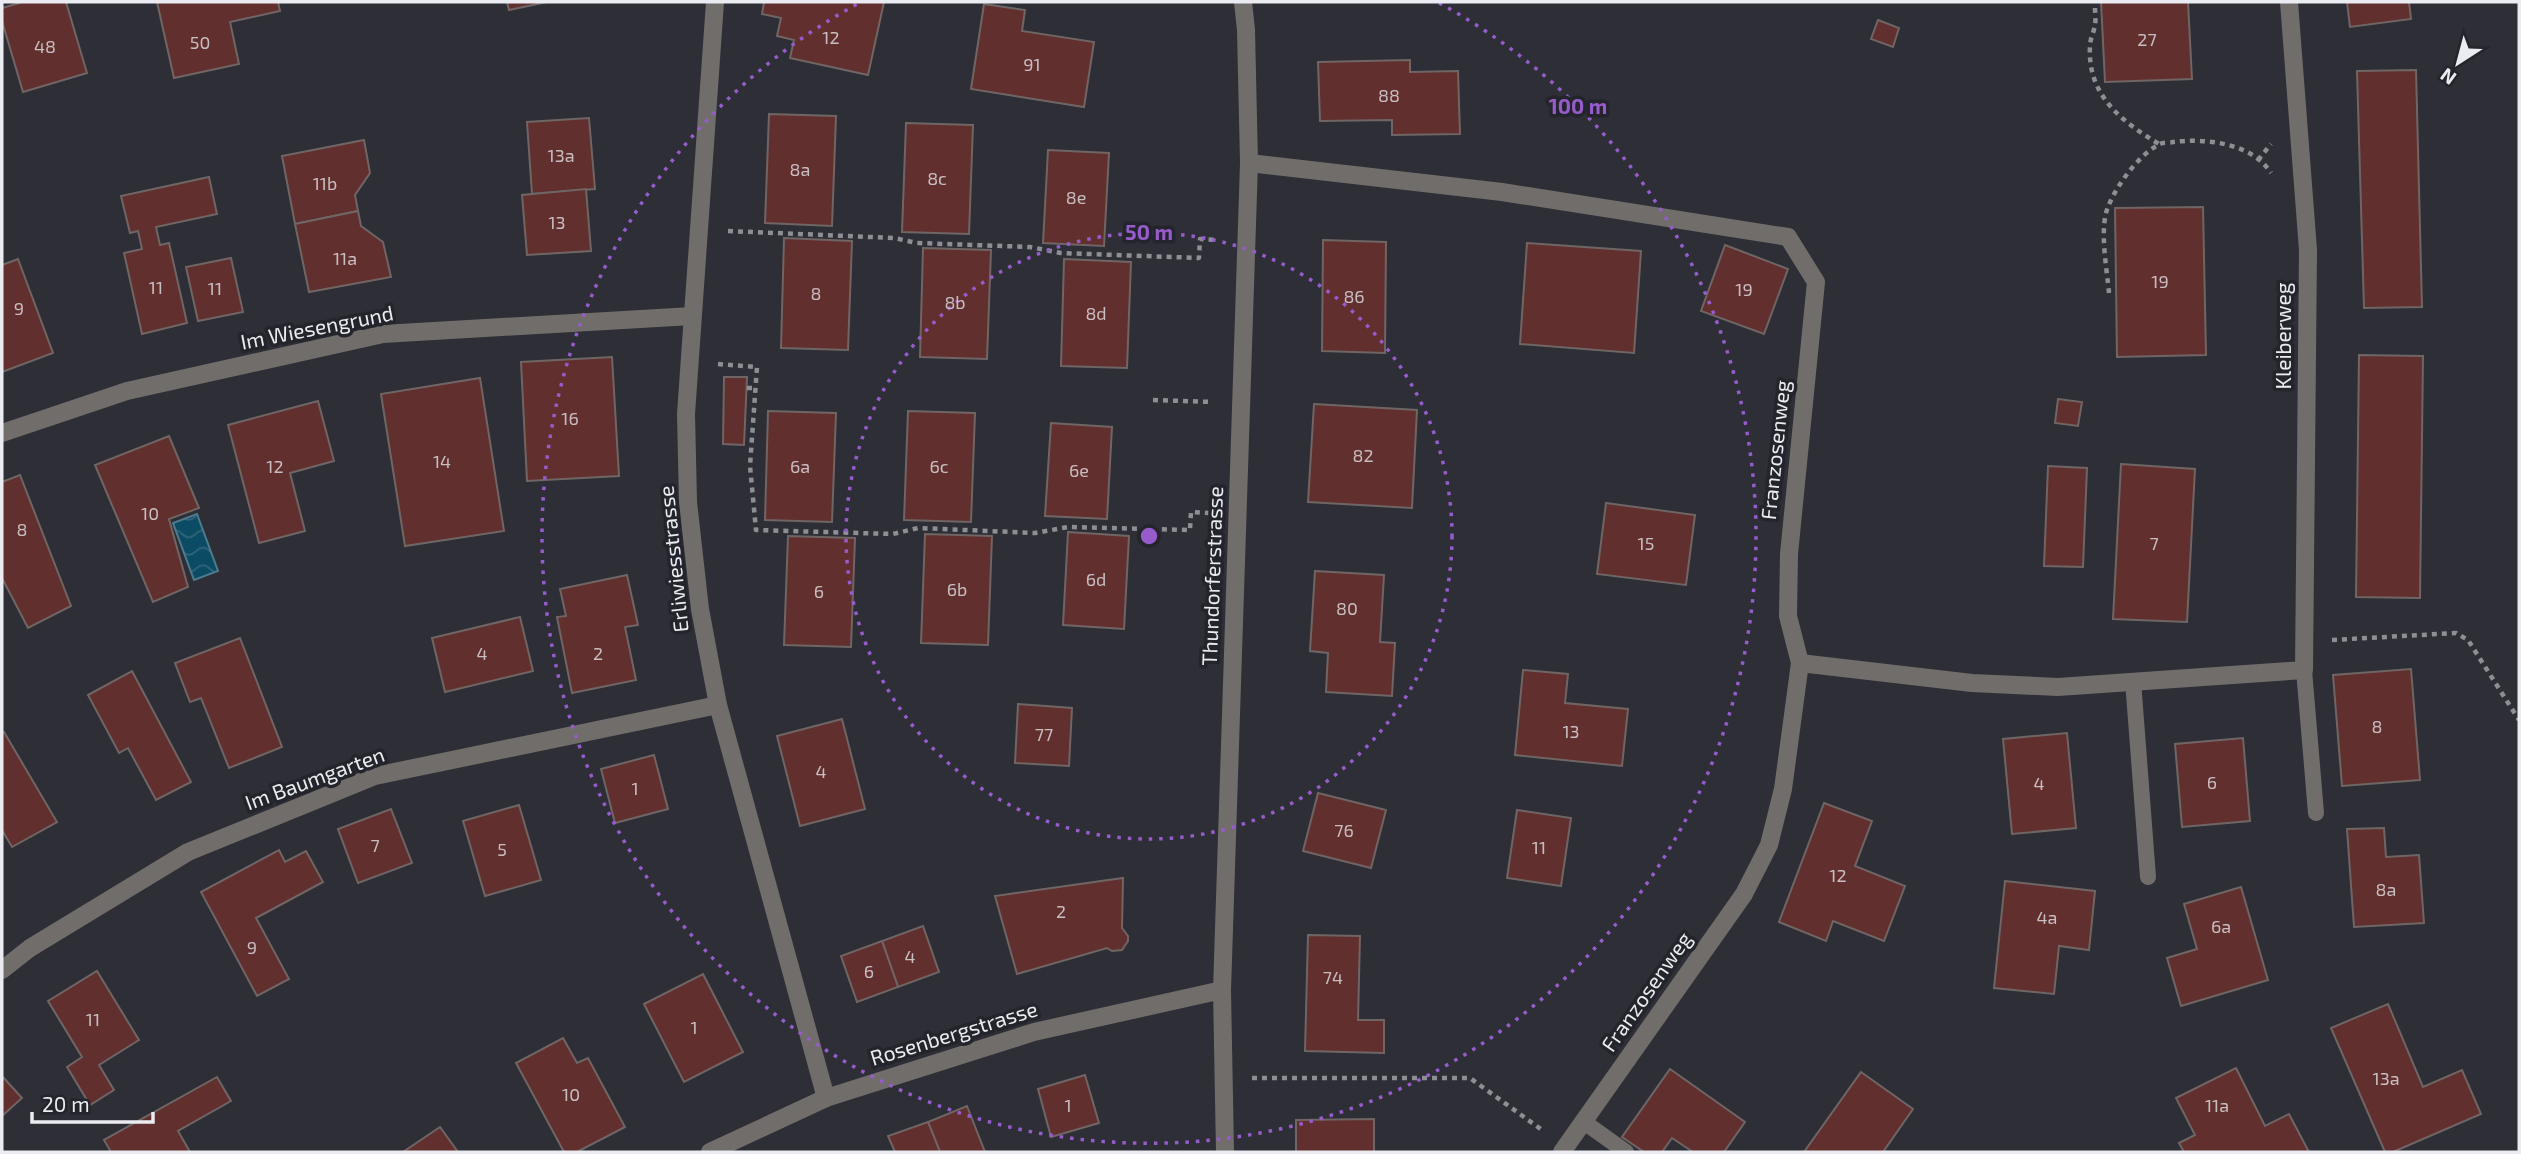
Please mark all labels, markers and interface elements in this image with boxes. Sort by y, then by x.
house number: 12 [822,26,840,48]
house number: 27 [2137,28,2157,50]
north arrow [2423,28,2493,98]
house number: 50 [190,31,210,53]
house number: 48 [34,35,56,57]
house number: 91 [1023,53,1041,75]
text: N [2435,64,2460,90]
house number: 88 [1378,84,1400,106]
text: 100 m [1549,93,1607,118]
house number: 13a [547,144,575,166]
house number: 8a [790,158,810,180]
house number: 8c [927,167,947,189]
house number: 11b [313,172,337,194]
house number: 8e [1066,186,1086,208]
house number: 13 [548,211,566,233]
text: 50 m [1125,219,1173,244]
house number: 11a [333,247,357,269]
house number: 19 [2151,270,2169,292]
house number: 11 [149,276,163,298]
house number: 11 [208,277,222,299]
house number: 19 [1735,278,1753,300]
house number: 8 [811,282,821,304]
street label: Kleiberweg [2270,282,2295,390]
house number: 86 [1343,285,1365,307]
house number: 8b [944,291,966,313]
house number: 9 [14,297,24,319]
street label: Im Wiesengrund [238,299,395,354]
house number: 8d [1085,302,1107,324]
street label: Franzosenweg [1755,379,1794,521]
house number: 16 [561,407,579,429]
house number: 82 [1352,444,1374,466]
house number: 14 [433,450,451,472]
house number: 12 [266,455,284,477]
house number: 6a [790,455,810,477]
house number: 6c [929,455,949,477]
house number: 6e [1069,459,1089,481]
street label: Erliwiesstrasse [652,485,693,634]
street label: Thundorferstrasse [1196,486,1227,666]
house number: 10 [141,502,159,524]
house number: 8 [17,518,27,540]
centre of rings [1137,524,1161,548]
house number: 15 [1638,532,1654,554]
house number: 7 [2149,532,2159,554]
house number: 6d [1086,568,1106,590]
house number: 6b [947,578,967,600]
house number: 6 [814,580,824,602]
house number: 80 [1336,597,1358,619]
house number: 4 [476,642,488,664]
house number: 2 [593,642,603,664]
house number: 8 [2372,715,2382,737]
house number: 13 [1562,720,1580,742]
house number: 77 [1035,723,1053,745]
street label: Im Baumgarten [241,741,388,814]
house number: 4 [815,760,827,782]
house number: 6 [2207,771,2217,793]
house number: 4 [2033,772,2045,794]
house number: 1 [631,777,639,799]
house number: 76 [1334,819,1354,841]
house number: 7 [370,834,380,856]
house number: 11 [1532,836,1546,858]
house number: 5 [497,838,507,860]
house number: 12 [1829,864,1847,886]
house number: 8a [2376,878,2396,900]
house number: 2 [1056,900,1066,922]
house number: 4a [2037,906,2057,928]
house number: 6a [2211,915,2231,937]
street label: Franzosenweg [1595,926,1696,1056]
house number: 9 [247,936,257,958]
house number: 4 [904,945,916,967]
house number: 6 [864,960,874,982]
house number: 74 [1323,966,1343,988]
street label: Rosenbergstrasse [867,995,1040,1070]
house number: 11 [86,1008,100,1030]
house number: 1 [690,1016,698,1038]
house number: 13a [2372,1067,2400,1089]
scale bar [32,1080,152,1124]
house number: 10 [562,1083,580,1105]
text: 20 m [42,1091,90,1116]
house number: 1 [1064,1094,1072,1116]
house number: 11a [2205,1094,2229,1116]

